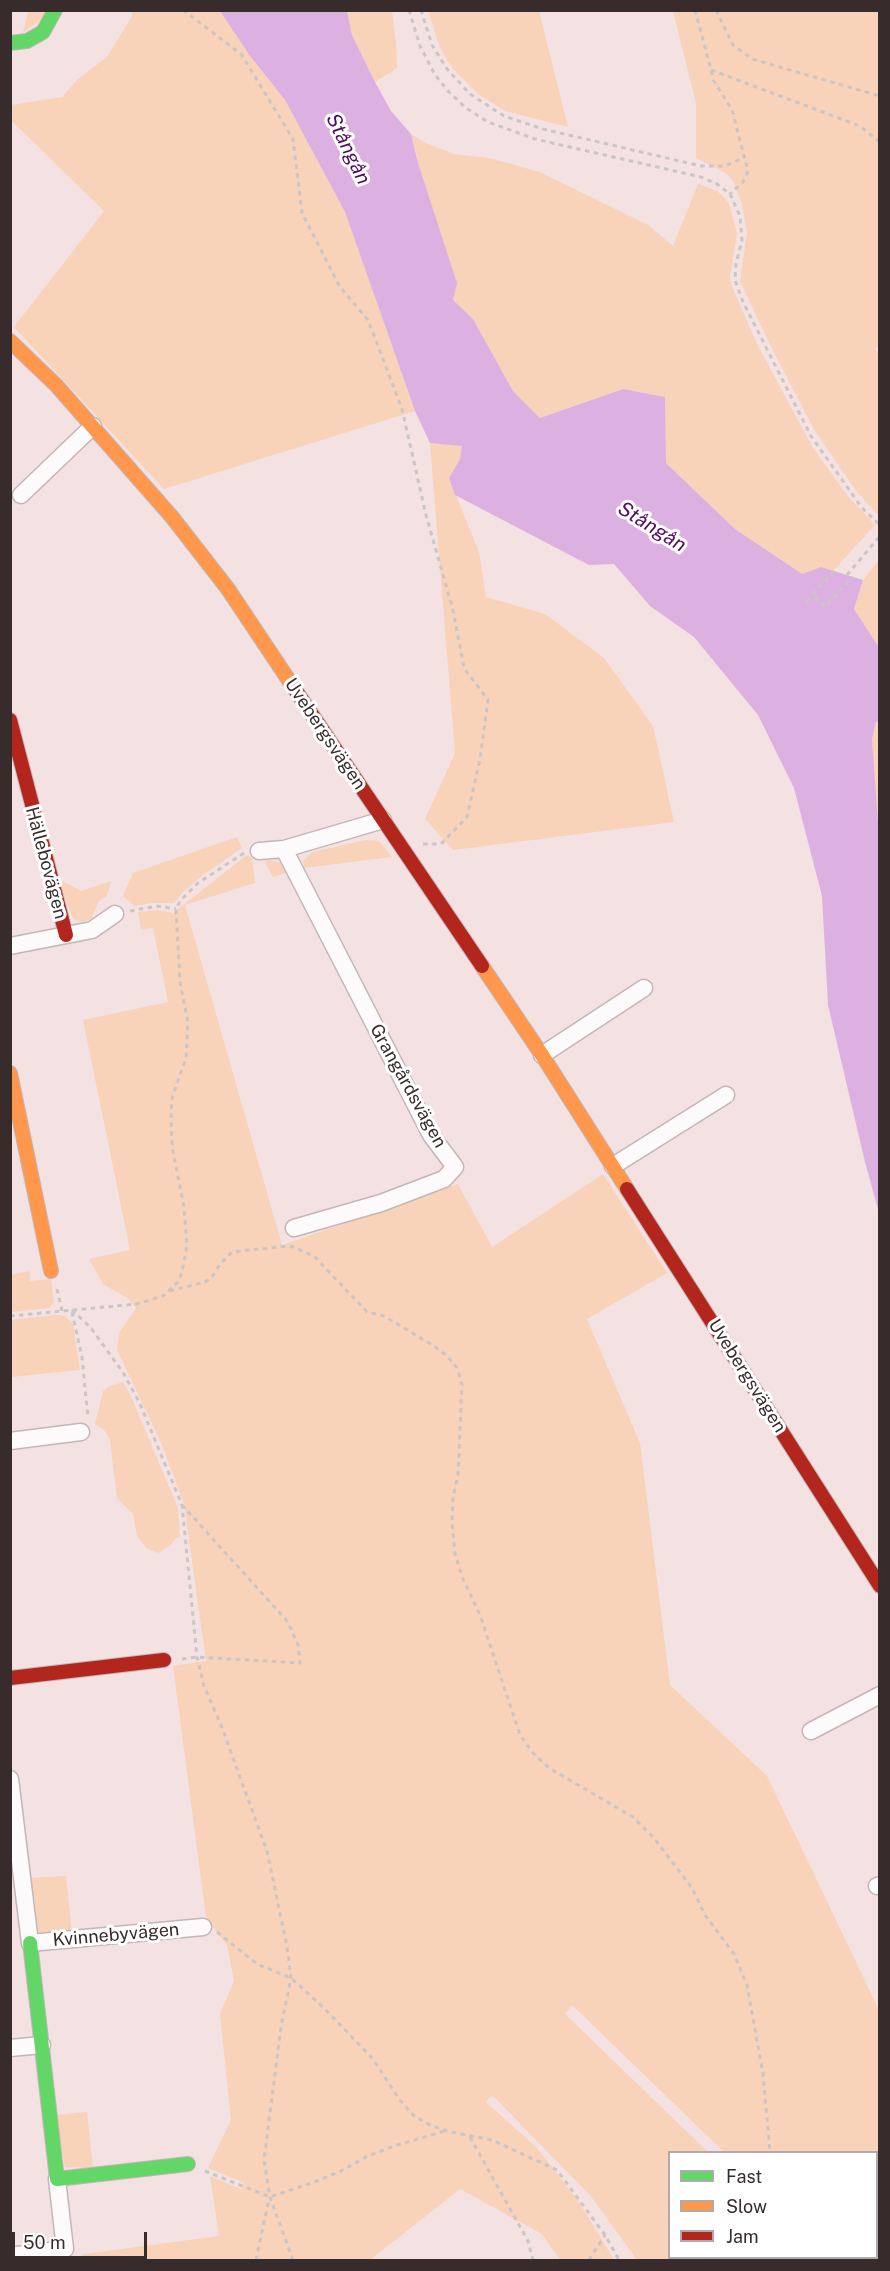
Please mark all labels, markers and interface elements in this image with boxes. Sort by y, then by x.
water label: Stångån [321,110,375,188]
water label: Stångån [613,497,691,557]
street label: Uvebergsvägen [280,674,370,794]
street label: Hällebovägen [21,805,71,921]
street label: Grangårdsvägen [365,1020,451,1152]
street label: Uvebergsvägen [703,1315,791,1437]
street label: Kvinnebyvägen [52,1919,180,1951]
legend [668,2151,878,2259]
text: Fast [726,2166,762,2187]
text: Slow [726,2196,767,2217]
scale bar [15,2220,150,2258]
text: Jam [726,2226,759,2247]
text: 50 m [23,2232,66,2253]

